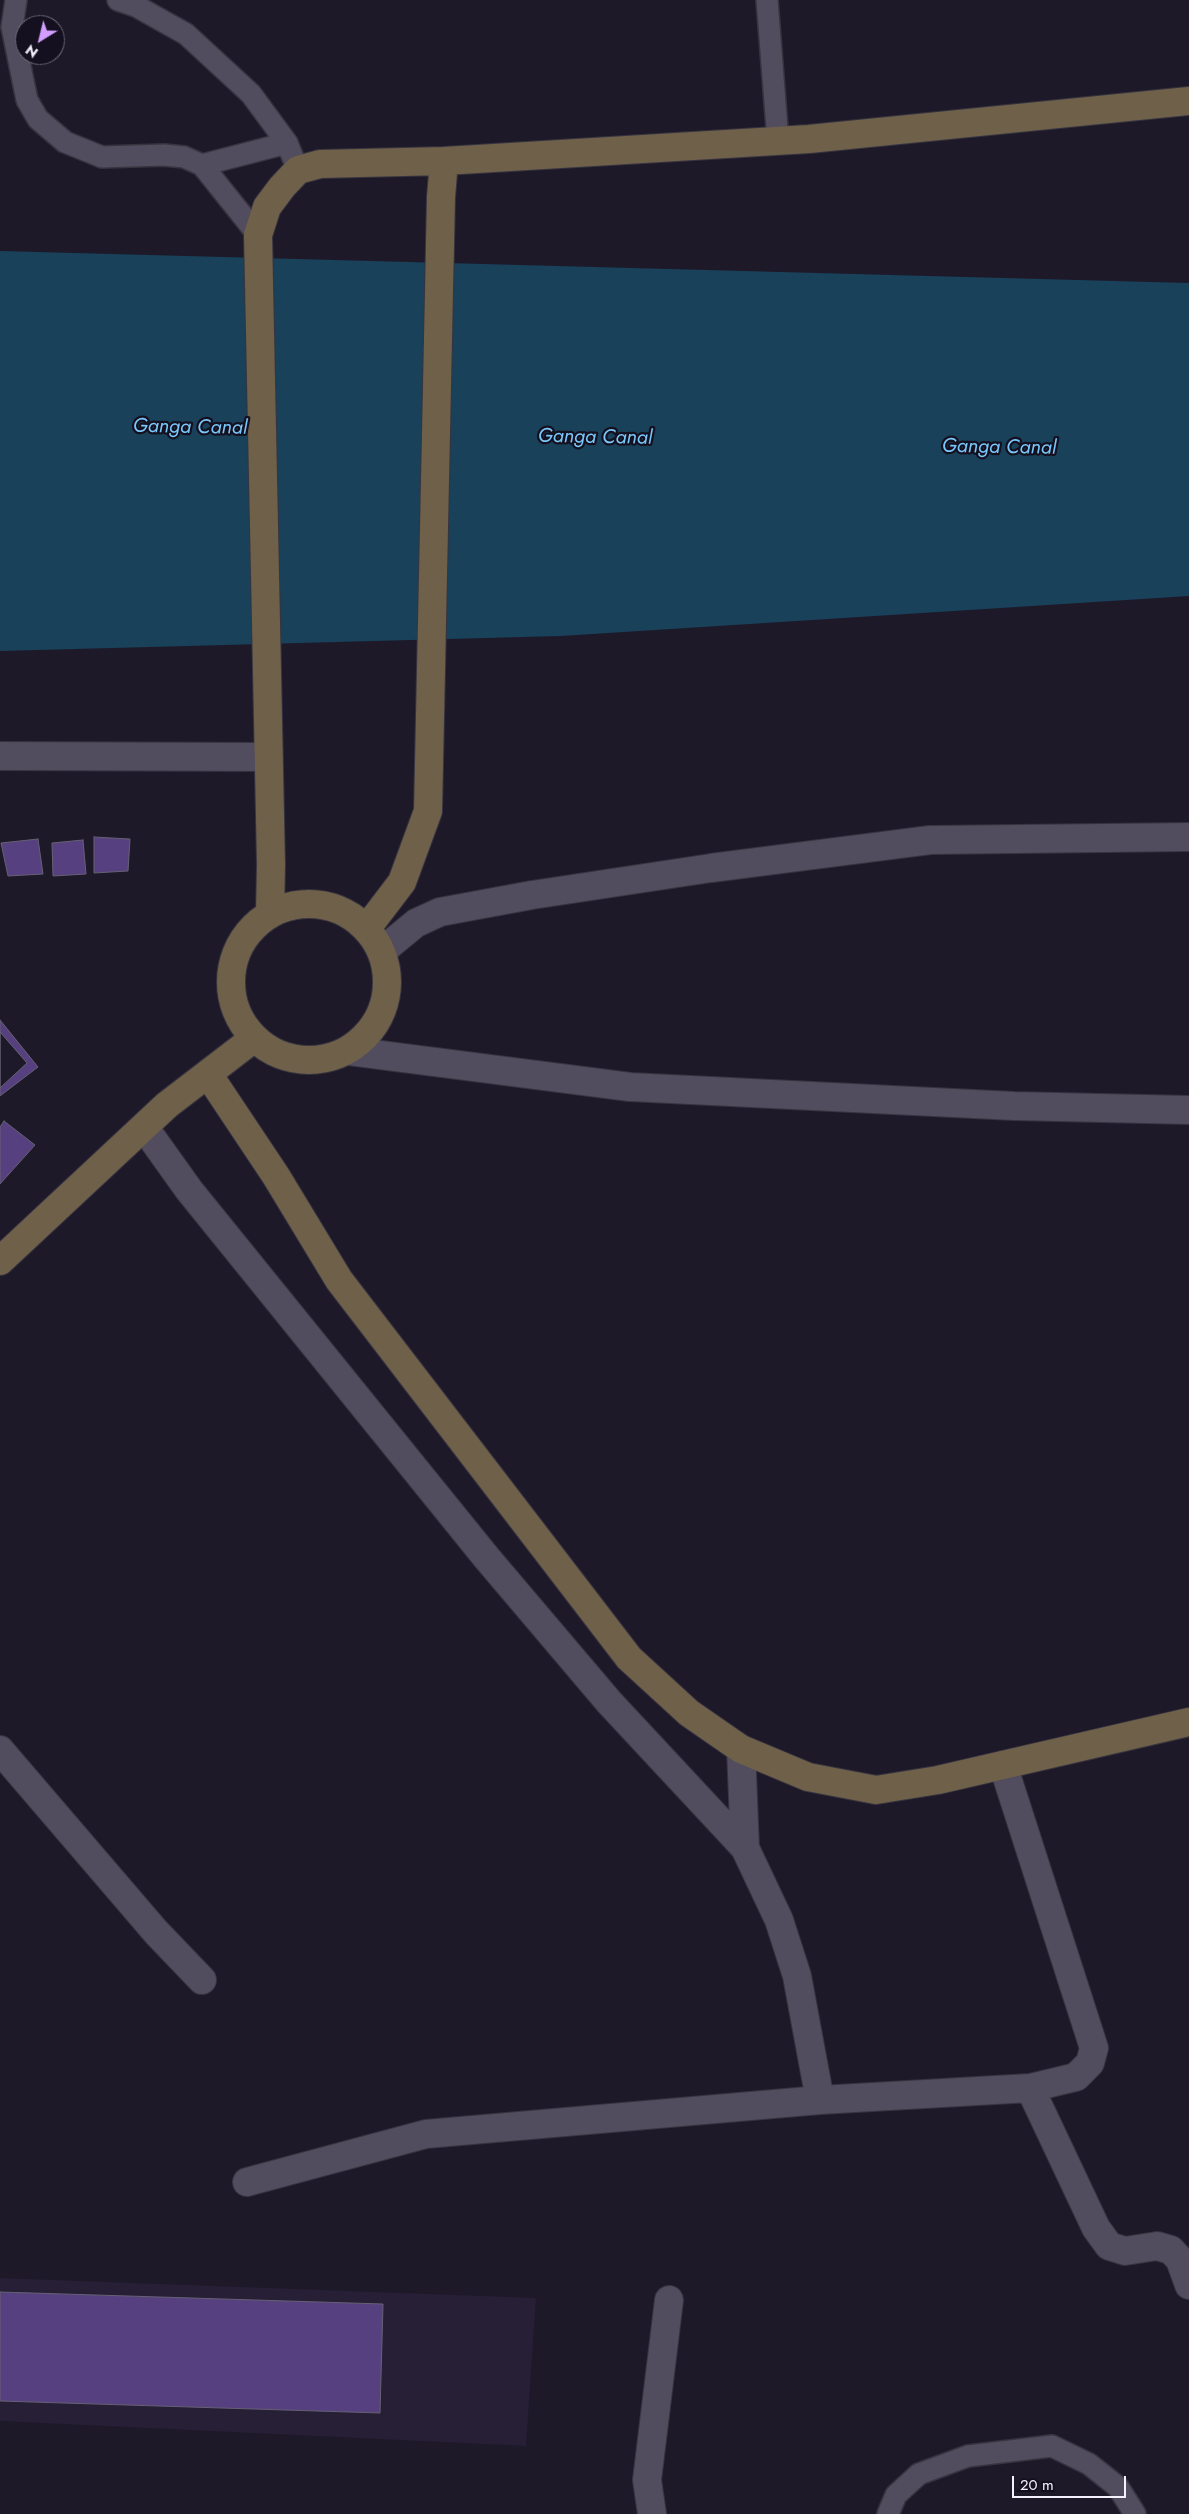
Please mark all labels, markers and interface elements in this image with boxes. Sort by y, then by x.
north arrow [15,15,65,65]
text: N [21,40,42,63]
water label: Ganga Canal [133,415,247,441]
water label: Ganga Canal [538,425,652,451]
water label: Ganga Canal [942,435,1056,461]
scale bar [1014,2466,1128,2498]
text: 20 m [1020,2474,1054,2496]

